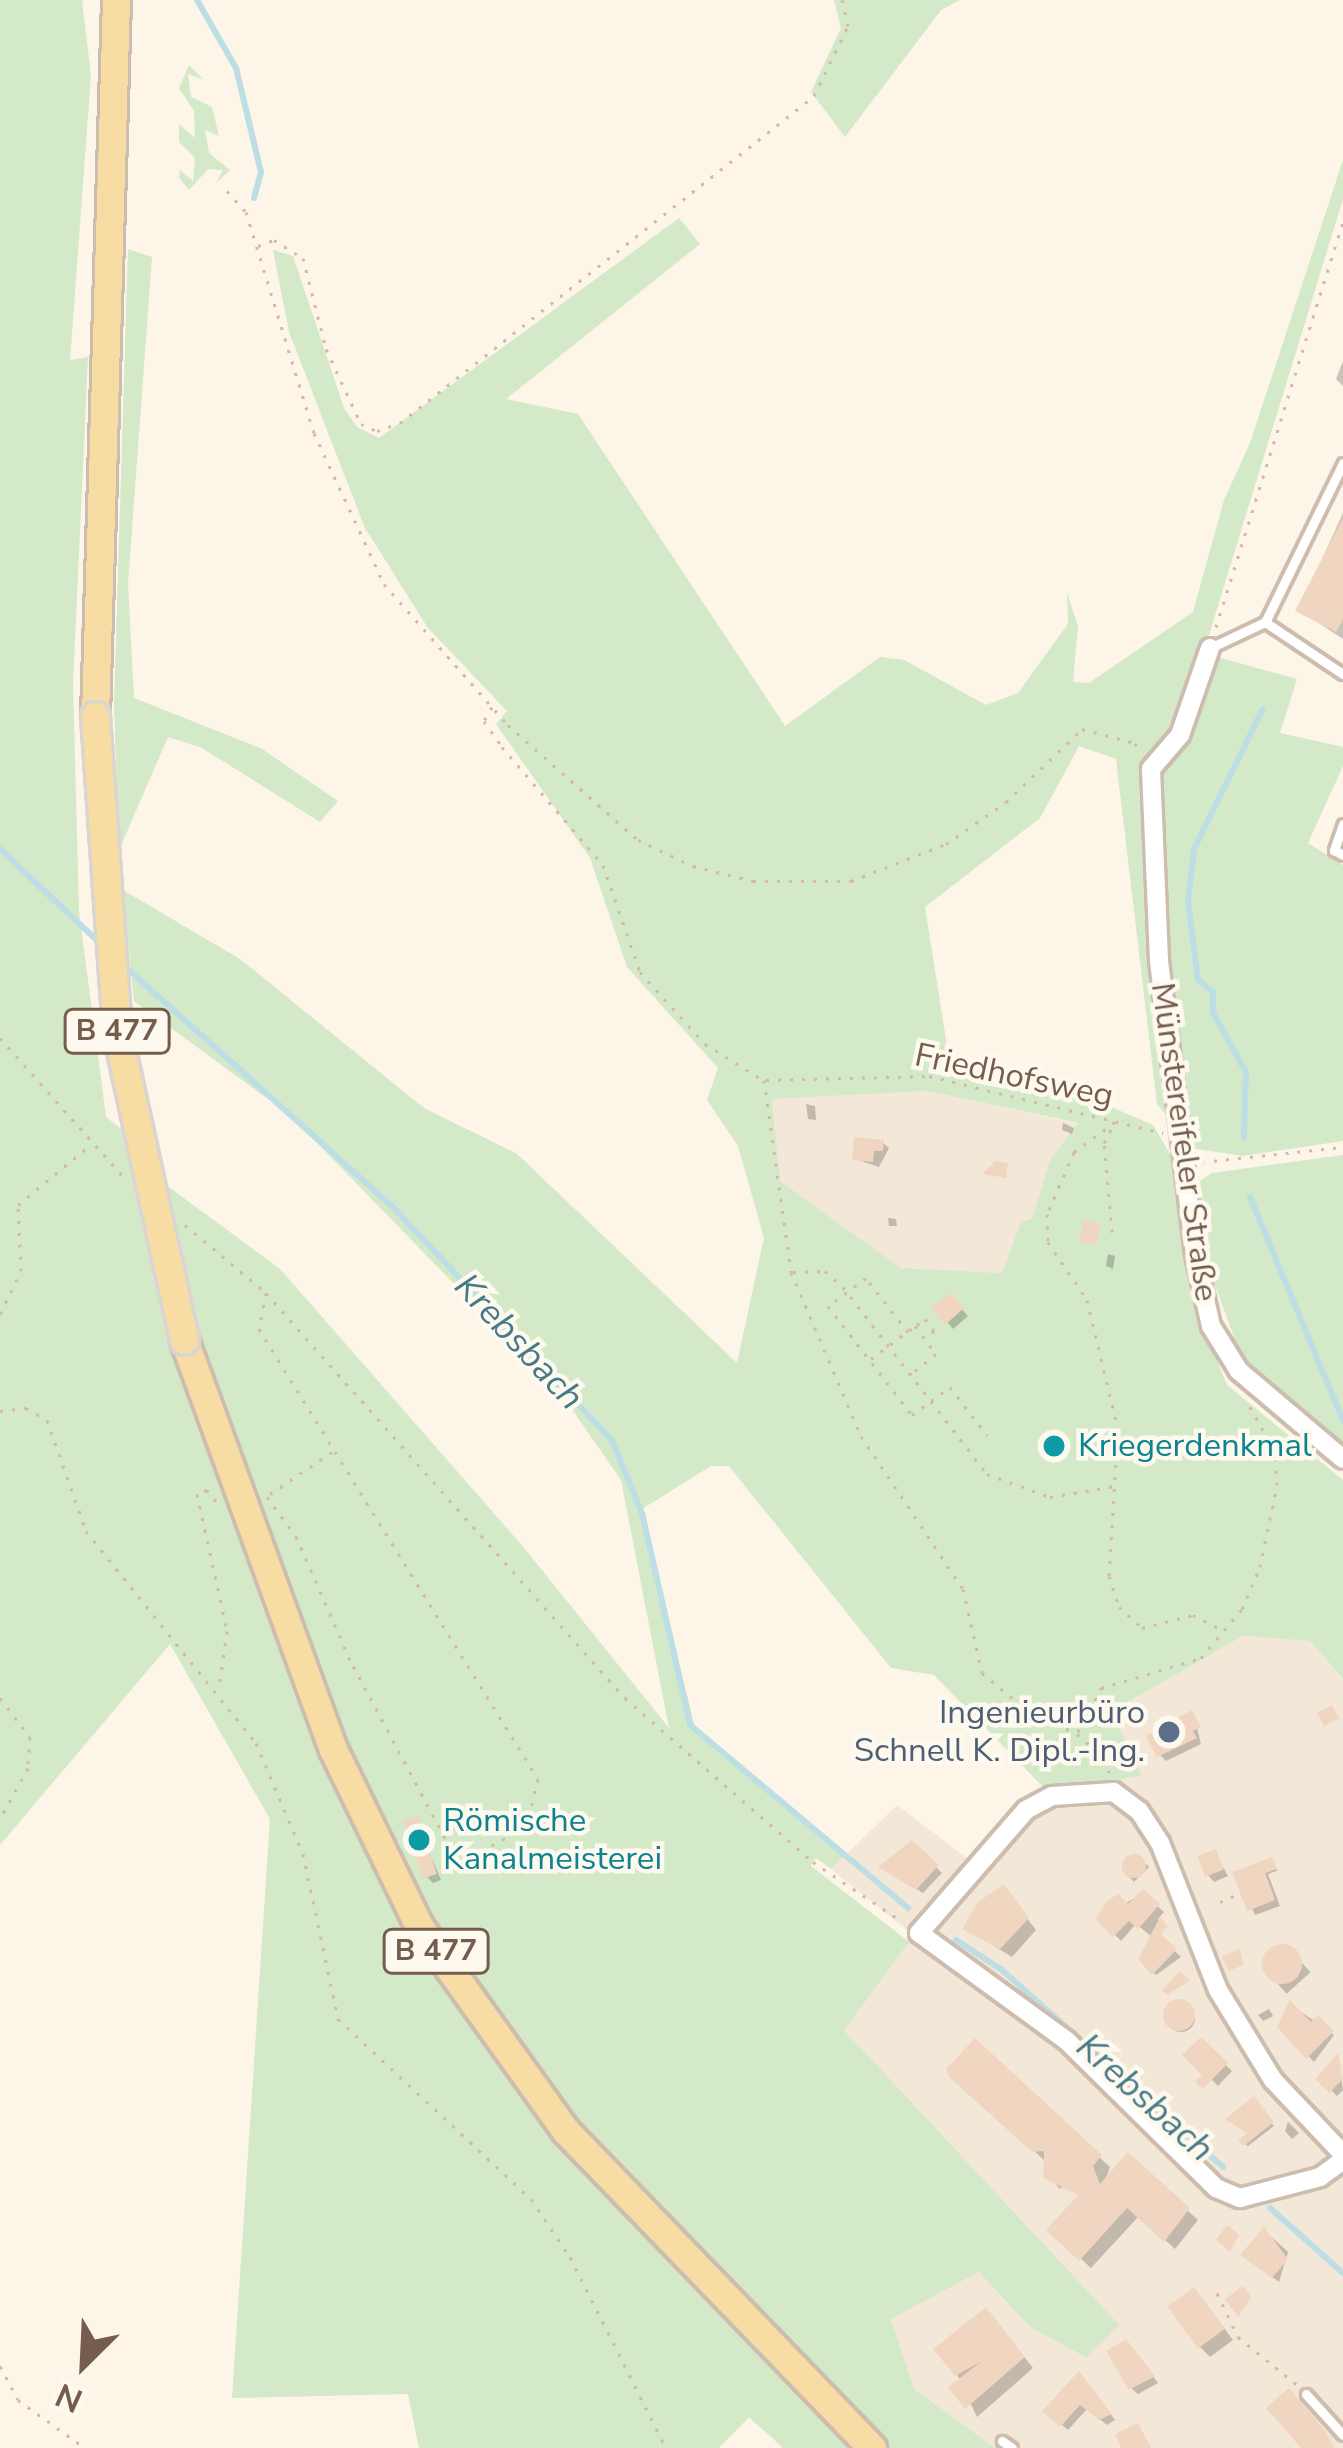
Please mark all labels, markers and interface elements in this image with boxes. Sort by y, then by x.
street label: Münstereifeler Straße [1142,980,1226,1304]
road number: B 477 [63,1007,171,1055]
street label: Friedhofsweg [911,1036,1117,1116]
water label: Krebsbach [445,1265,593,1419]
place label: Kriegerdenkmal [1078,1426,1312,1466]
marker: Kriegerdenkmal [1041,1433,1067,1459]
place label: Ingenieurbüro Schnell K. Dipl.-Ing. [854,1693,1145,1771]
marker: Ingenieurbüro Schnell K. Dipl.-Ing. [1156,1719,1182,1745]
place label: Römische Kanalmeisterei [443,1801,662,1879]
marker: Römische Kanalmeisterei [406,1827,432,1853]
road number: B 477 [382,1927,490,1975]
water label: Krebsbach [1067,2025,1223,2171]
north arrow [24,2304,144,2424]
text: N [49,2372,90,2423]

